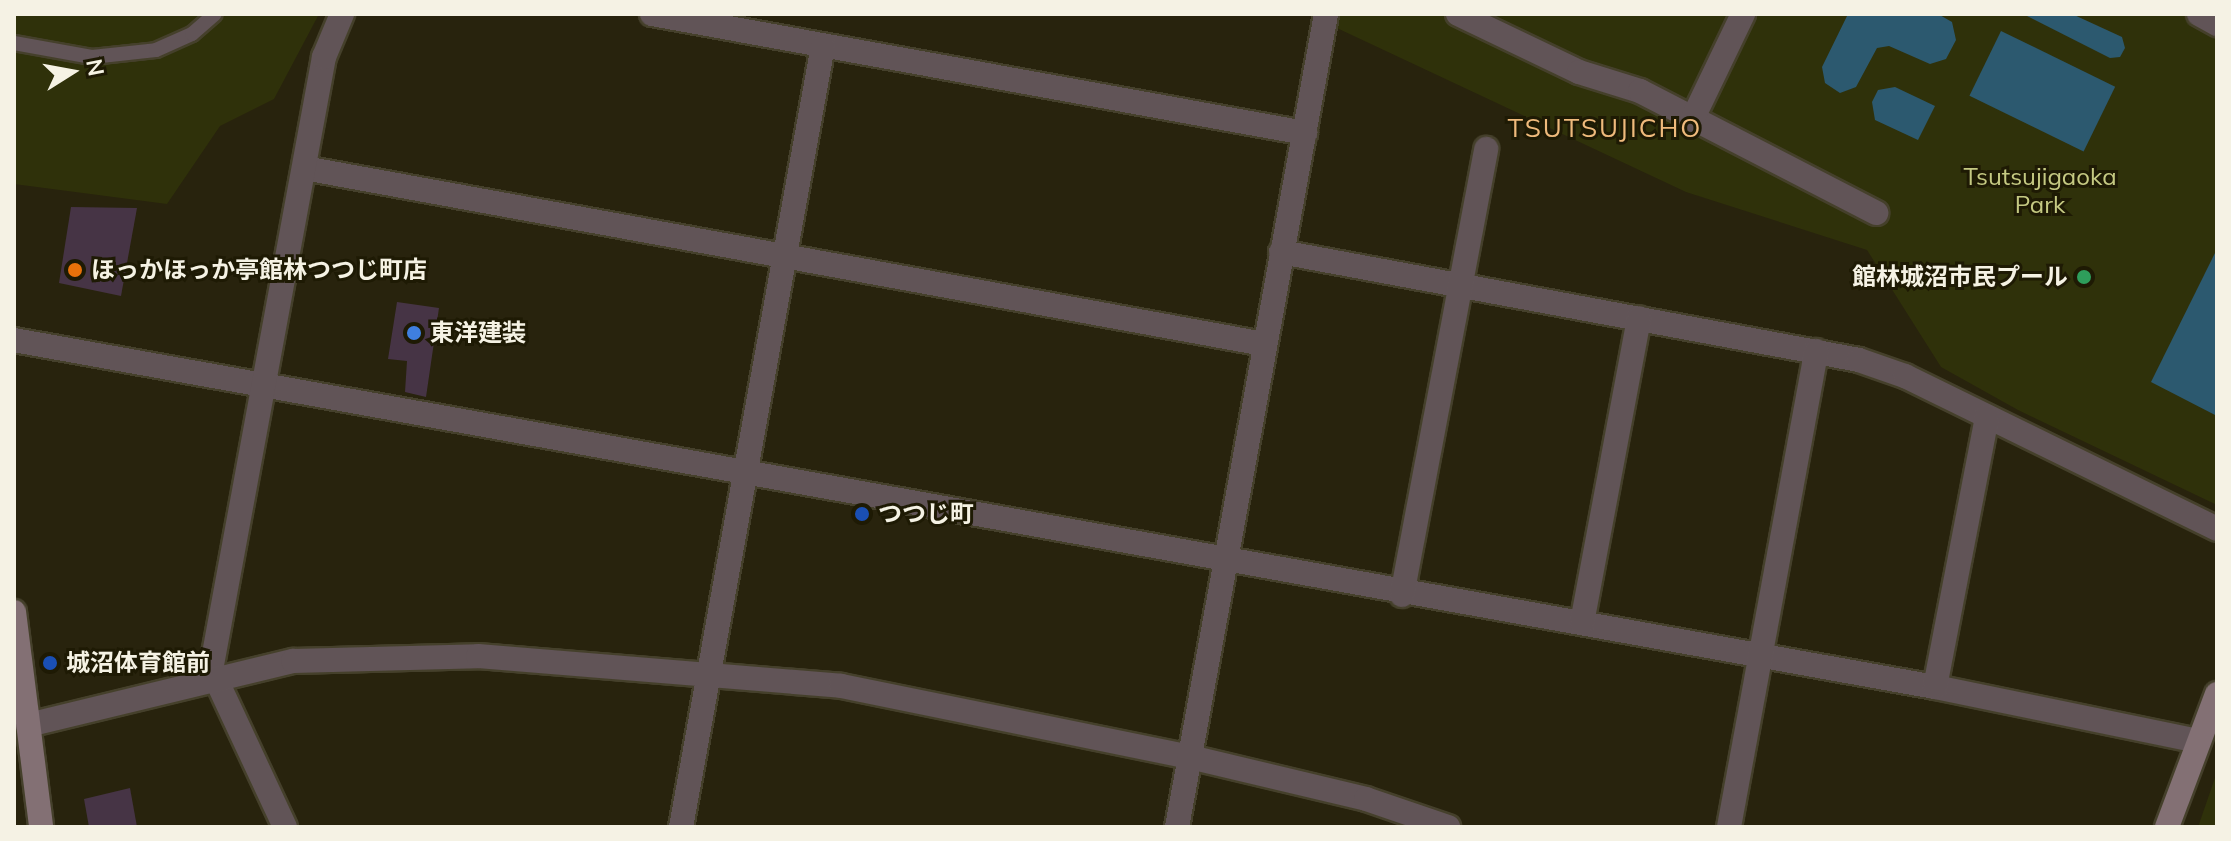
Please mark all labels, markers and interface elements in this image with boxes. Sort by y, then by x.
north arrow [32,32,112,112]
text: N [80,57,111,78]
district label: TSUTSUJICHO [1508,112,1702,144]
park label: Tsutsujigaoka Park [1963,163,2117,219]
place label: ほっかほっか亭館林つつじ町店 [91,256,427,284]
marker: ほっかほっか亭館林つつじ町店 [66,261,84,279]
place label: 館林城沼市民プール [1852,263,2068,291]
marker: 館林城沼市民プール [2075,268,2093,286]
place label: 東洋建装 [430,319,526,347]
marker: 東洋建装 [405,324,423,342]
place label: つつじ町 [878,500,974,528]
marker: つつじ町 [853,505,871,523]
place label: 城沼体育館前 [66,649,210,677]
marker: 城沼体育館前 [41,654,59,672]

